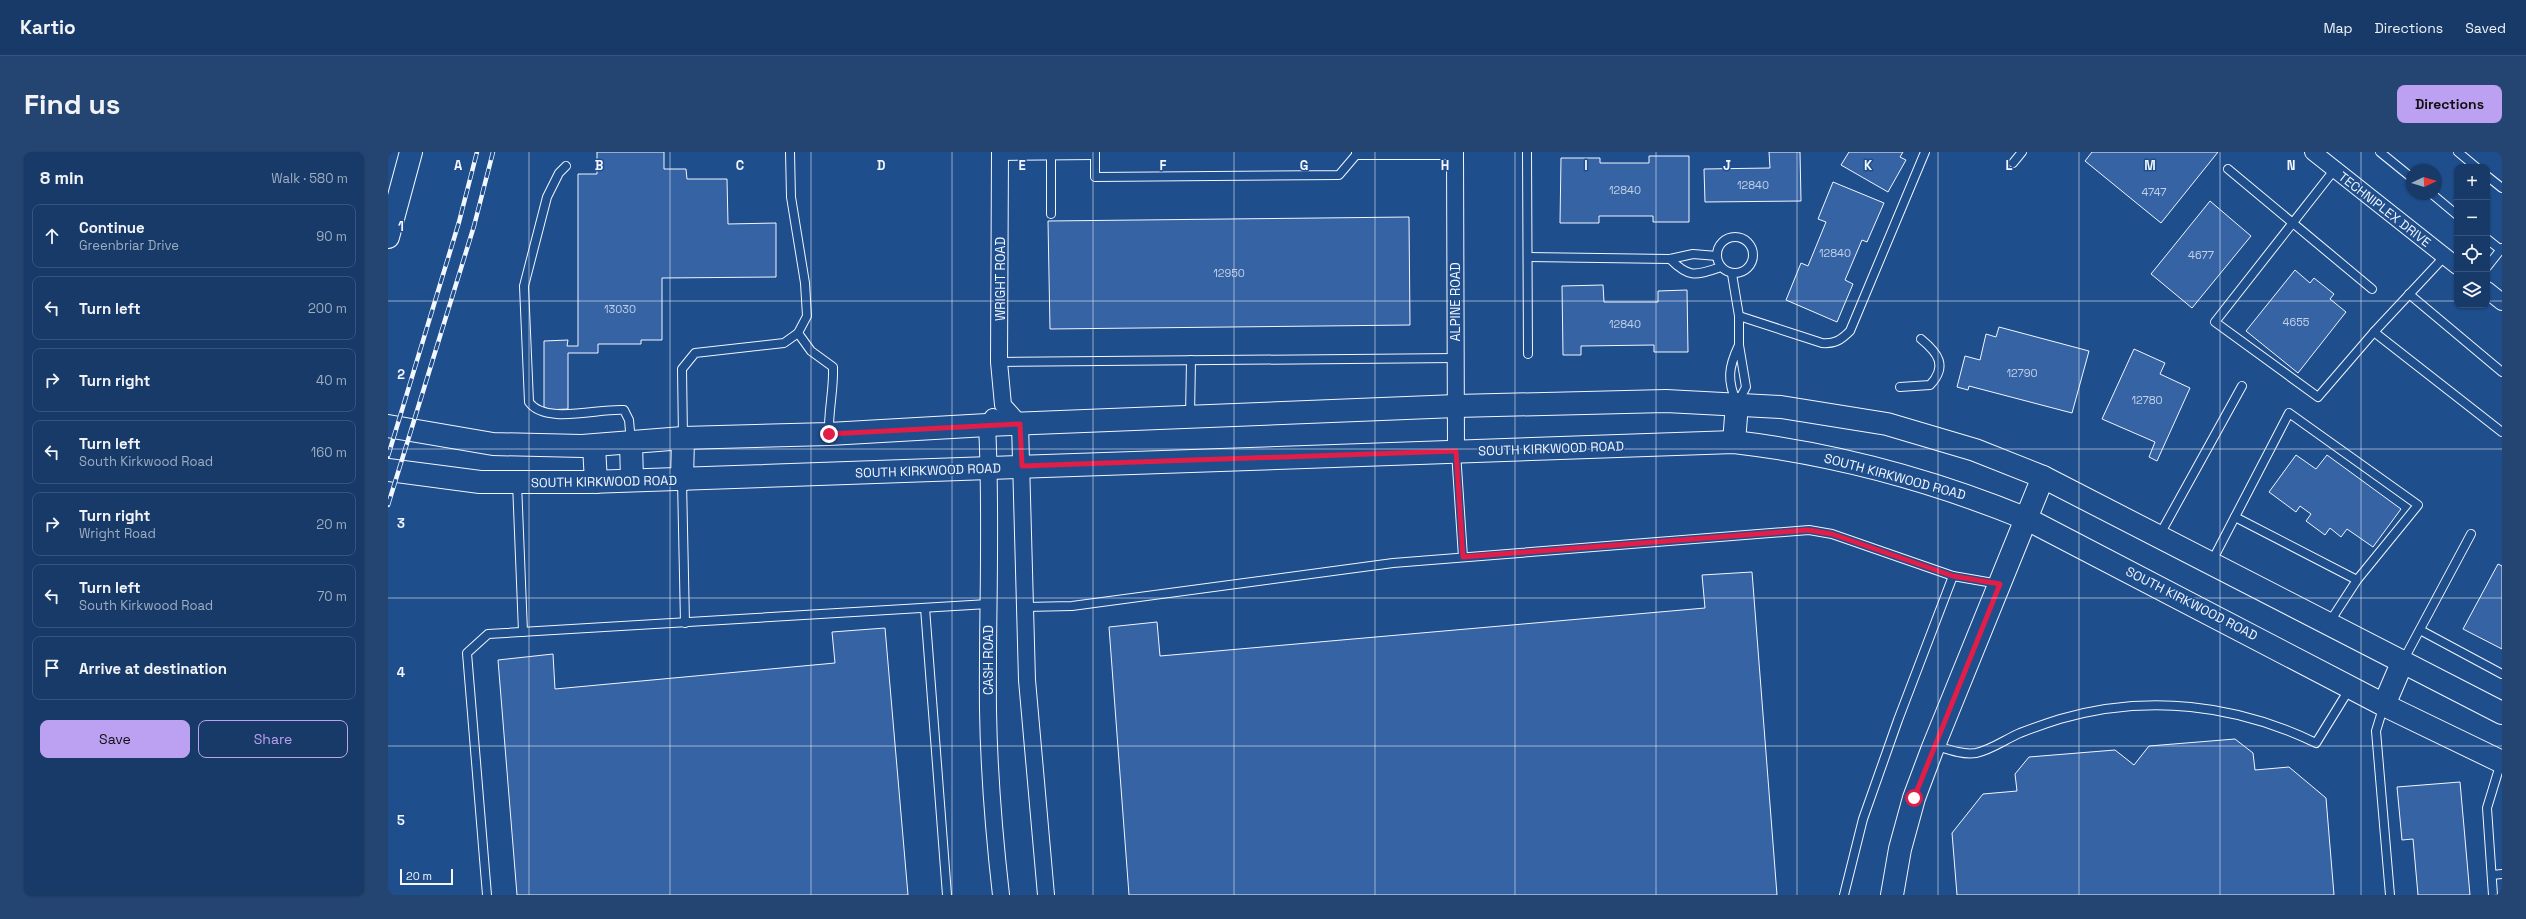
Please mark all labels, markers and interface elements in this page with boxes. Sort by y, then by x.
text: Kartio [20,15,76,40]
text: Map [2323,19,2353,37]
text: Directions [2375,19,2443,37]
text: Saved [2465,19,2506,37]
button: Directions [2397,85,2502,123]
text: Find us [24,86,121,122]
text: A [454,157,463,174]
text: B [595,157,604,174]
text: C [736,157,744,174]
text: D [877,157,886,174]
text: E [1018,157,1026,174]
text: F [1160,157,1167,174]
text: G [1300,157,1308,174]
text: H [1441,157,1449,174]
text: I [1584,157,1588,174]
text: J [1723,157,1731,174]
text: K [1864,157,1873,174]
text: L [2005,157,2013,174]
text: M [2144,157,2156,174]
text: N [2287,157,2295,174]
north arrow [2406,164,2442,200]
map controls [2454,164,2490,308]
button: + [2454,164,2490,200]
text: 8 min [40,167,84,189]
street label: TECHNIPLEX DRIVE [2335,168,2434,251]
text: Walk · 580 m [271,170,348,187]
house number: 12840 [1737,178,1769,192]
house number: 12840 [1609,183,1641,197]
house number: 4747 [2142,185,2166,199]
button: − [2454,200,2490,236]
text: Continue [79,218,145,237]
text: 1 [398,218,404,235]
icon: ahead [41,225,63,247]
text: 90 m [316,228,347,245]
button: locate [2454,236,2490,272]
text: Greenbriar Drive [79,237,179,254]
street label: WRIGHT ROAD [992,237,1009,321]
house number: 12840 [1819,246,1851,260]
house number: 4677 [2188,248,2214,262]
street label: ALPINE ROAD [1447,262,1464,342]
house number: 12950 [1213,266,1245,280]
button: layers [2454,272,2490,308]
icon: left [41,297,63,319]
text: Turn left [79,299,141,318]
text: 200 m [308,300,347,317]
house number: 13030 [604,302,636,316]
house number: 4655 [2283,315,2310,329]
house number: 12840 [1609,317,1641,331]
text: 2 [397,366,405,383]
house number: 12790 [2006,366,2038,380]
icon: right [41,369,63,391]
text: Turn right [79,371,150,390]
text: 40 m [316,372,347,389]
house number: 12780 [2131,393,2163,407]
route end [820,425,838,443]
text: Turn left [79,434,141,453]
street label: SOUTH KIRKWOOD ROAD [1478,437,1624,460]
icon: left [41,441,63,463]
text: 160 m [311,444,347,461]
street label: SOUTH KIRKWOOD ROAD [1822,449,1968,504]
text: South Kirkwood Road [79,453,213,470]
street label: SOUTH KIRKWOOD ROAD [855,459,1001,482]
street label: SOUTH KIRKWOOD ROAD [531,472,677,491]
text: Turn right [79,506,150,525]
icon: right [41,513,63,535]
text: 3 [397,515,405,532]
text: 20 m [316,516,347,533]
text: Wright Road [79,525,156,542]
street label: SOUTH KIRKWOOD ROAD [2123,563,2261,644]
text: Turn left [79,578,141,597]
icon: left [41,585,63,607]
text: 70 m [317,588,347,605]
text: South Kirkwood Road [79,597,213,614]
street label: CASH ROAD [980,625,997,695]
icon: arrive [41,657,63,679]
text: Arrive at destination [79,659,227,678]
text: 4 [397,664,405,681]
button: Save [40,720,190,758]
button: Share [198,720,348,758]
route start [1905,789,1923,807]
text: 5 [397,812,405,829]
scale bar [400,867,453,886]
text: 20 m [406,869,432,883]

